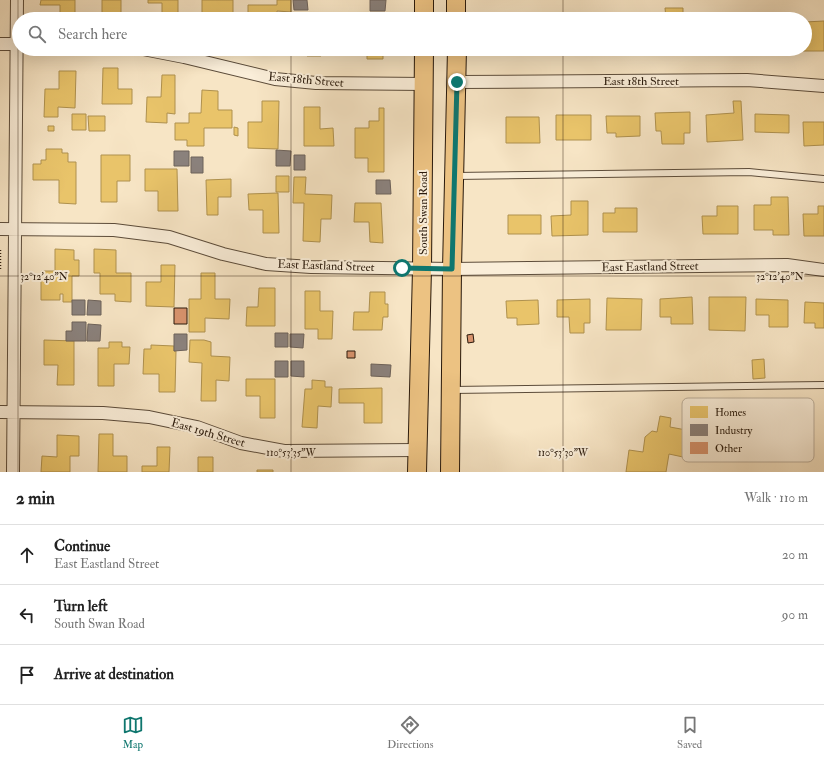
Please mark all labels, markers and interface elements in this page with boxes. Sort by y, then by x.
search box [12,12,812,56]
icon: search [26,23,48,45]
text: Search here [58,25,127,44]
street label: East 18th Street [268,69,344,91]
route end [448,73,466,91]
street label: East 18th Street [603,74,679,89]
street label: South Swan Road [416,171,431,255]
street label: East Eastland Street [277,257,375,275]
route start [393,259,411,277]
street label: East Eastland Street [601,259,699,275]
text: 32°12'40"N [20,271,68,283]
text: 32°12'40"N [756,271,804,283]
legend [682,398,814,462]
text: Homes [715,406,746,419]
street label: East 19th Street [169,415,247,451]
text: Industry [715,424,753,438]
text: Other [715,442,743,455]
text: 110°53'35"W [266,447,316,459]
text: 110°53'30"W [538,447,589,459]
text: 2 min [16,488,55,509]
text: Walk · 110 m [744,490,808,506]
text: Continue [54,537,110,556]
icon: ahead [16,544,38,566]
text: 20 m [782,547,808,563]
text: East Eastland Street [54,556,159,572]
text: Turn left [54,597,108,616]
icon: left [16,604,38,626]
text: 90 m [782,607,808,623]
text: South Swan Road [54,616,145,632]
icon: arrive [16,664,38,686]
text: Arrive at destination [54,665,174,684]
tab: Map [122,714,144,751]
tab: Directions [387,714,434,751]
tab: Saved [677,714,702,751]

